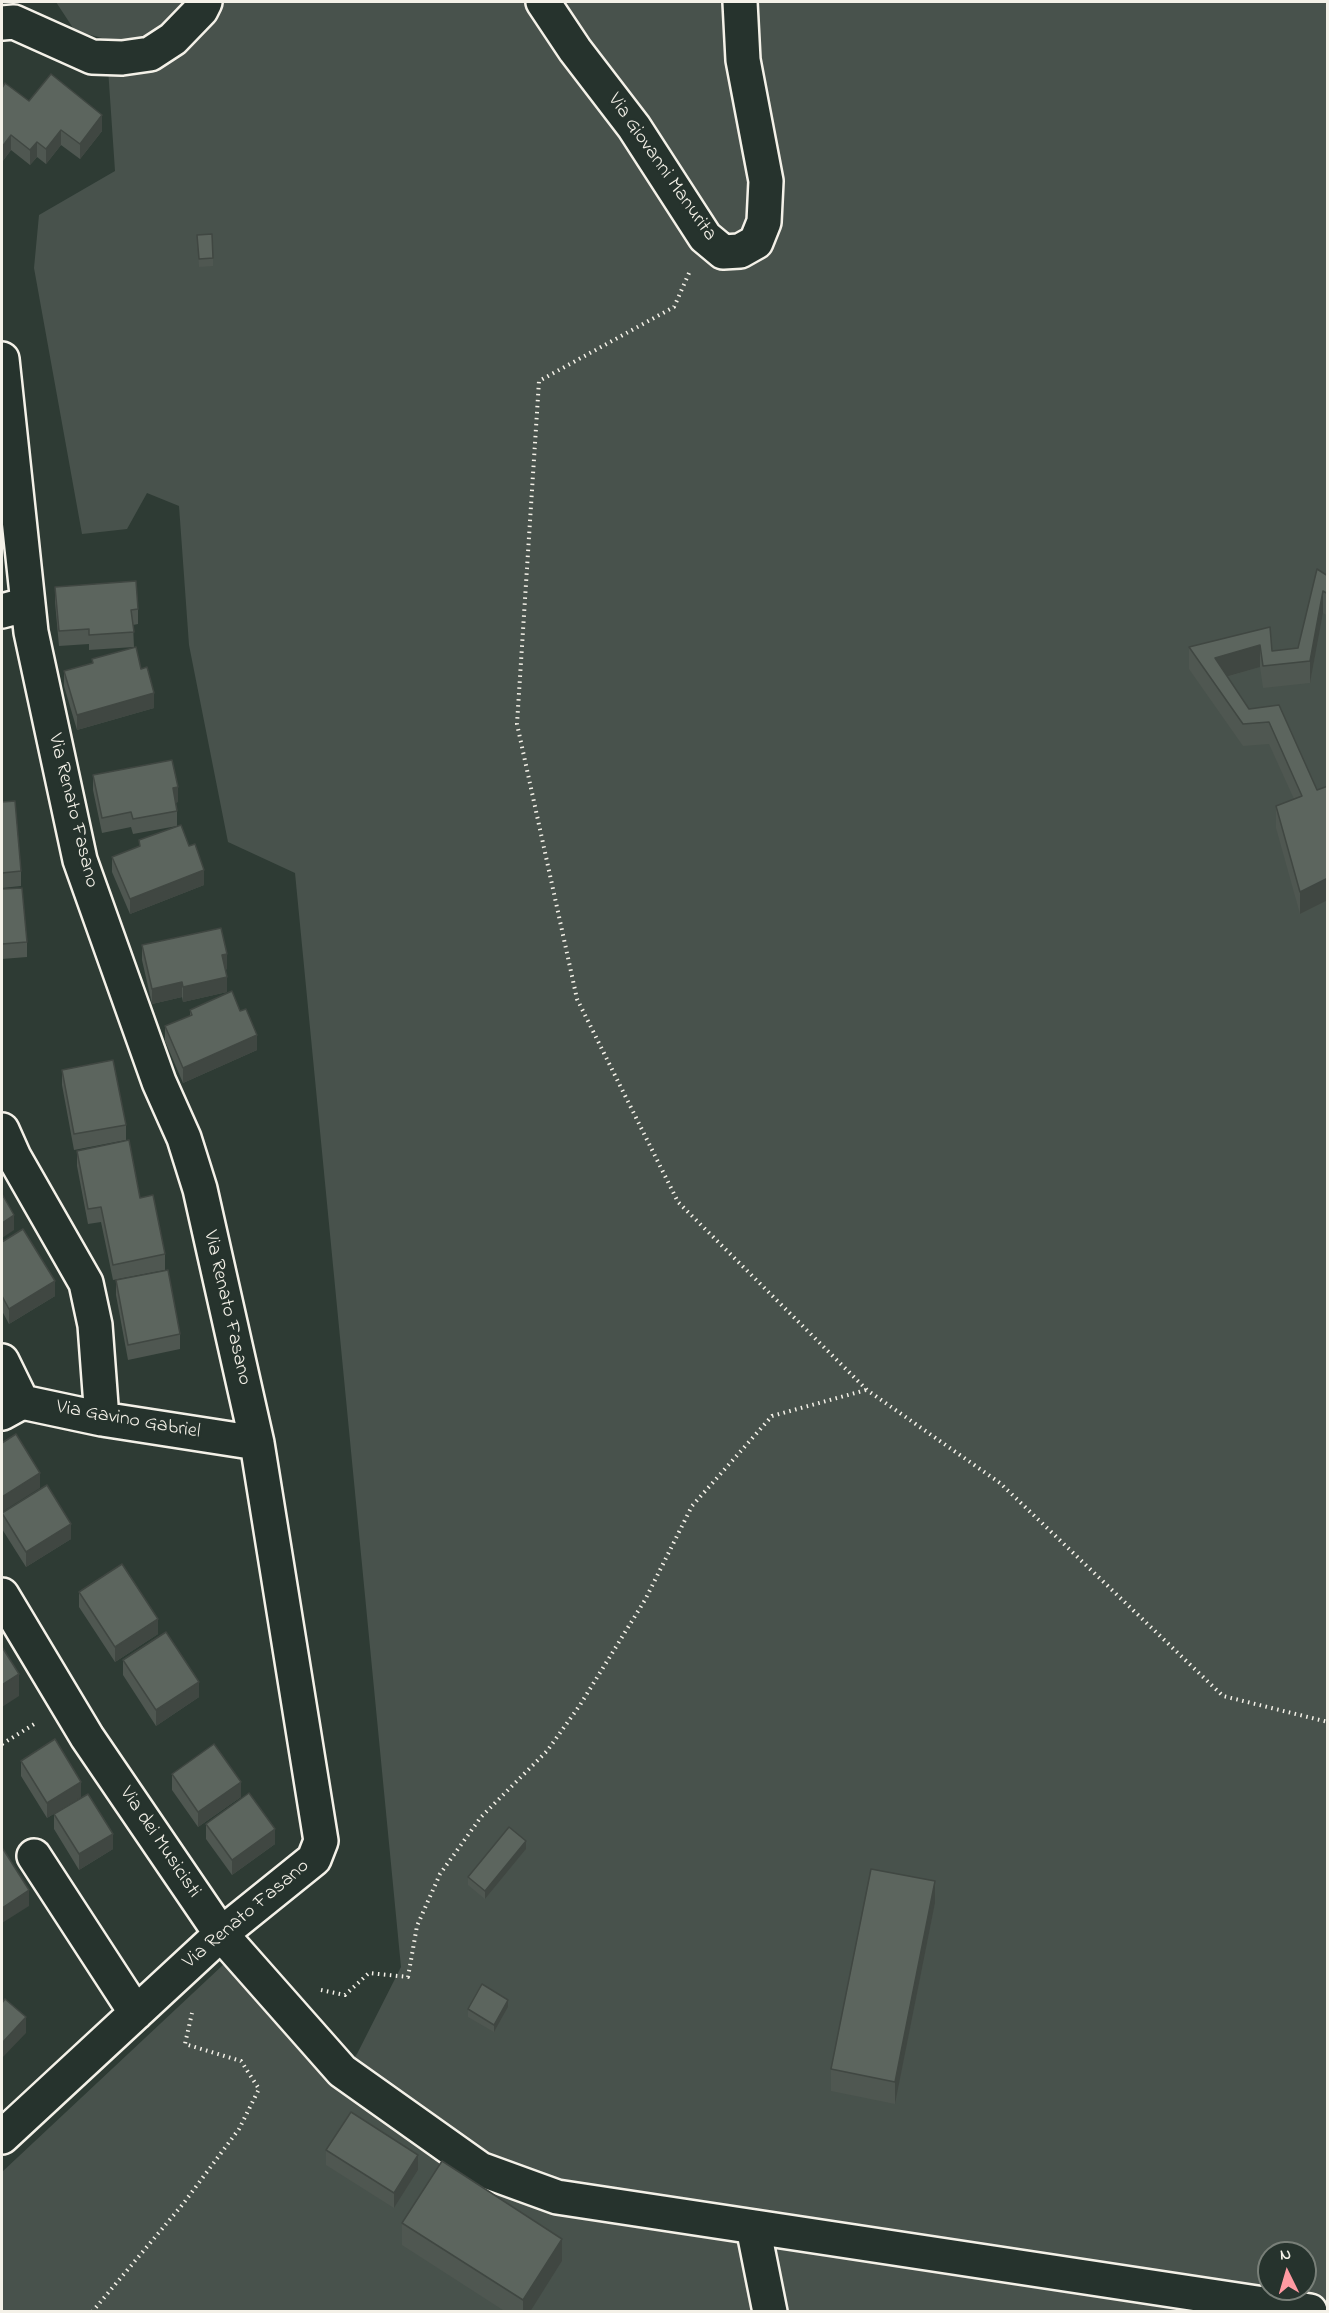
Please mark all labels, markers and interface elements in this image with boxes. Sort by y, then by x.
street label: Via Giovanni Manurita [601,90,721,246]
street label: Via Renato Fasano [41,732,103,890]
street label: Via Renato Fasano [197,1229,255,1387]
street label: Via Gavino Gabriel [54,1397,202,1445]
street label: Via dei Musicisti [113,1783,205,1903]
street label: Via Renato Fasano [179,1855,315,1975]
north arrow [1257,2241,1317,2301]
text: N [1279,2243,1292,2267]

